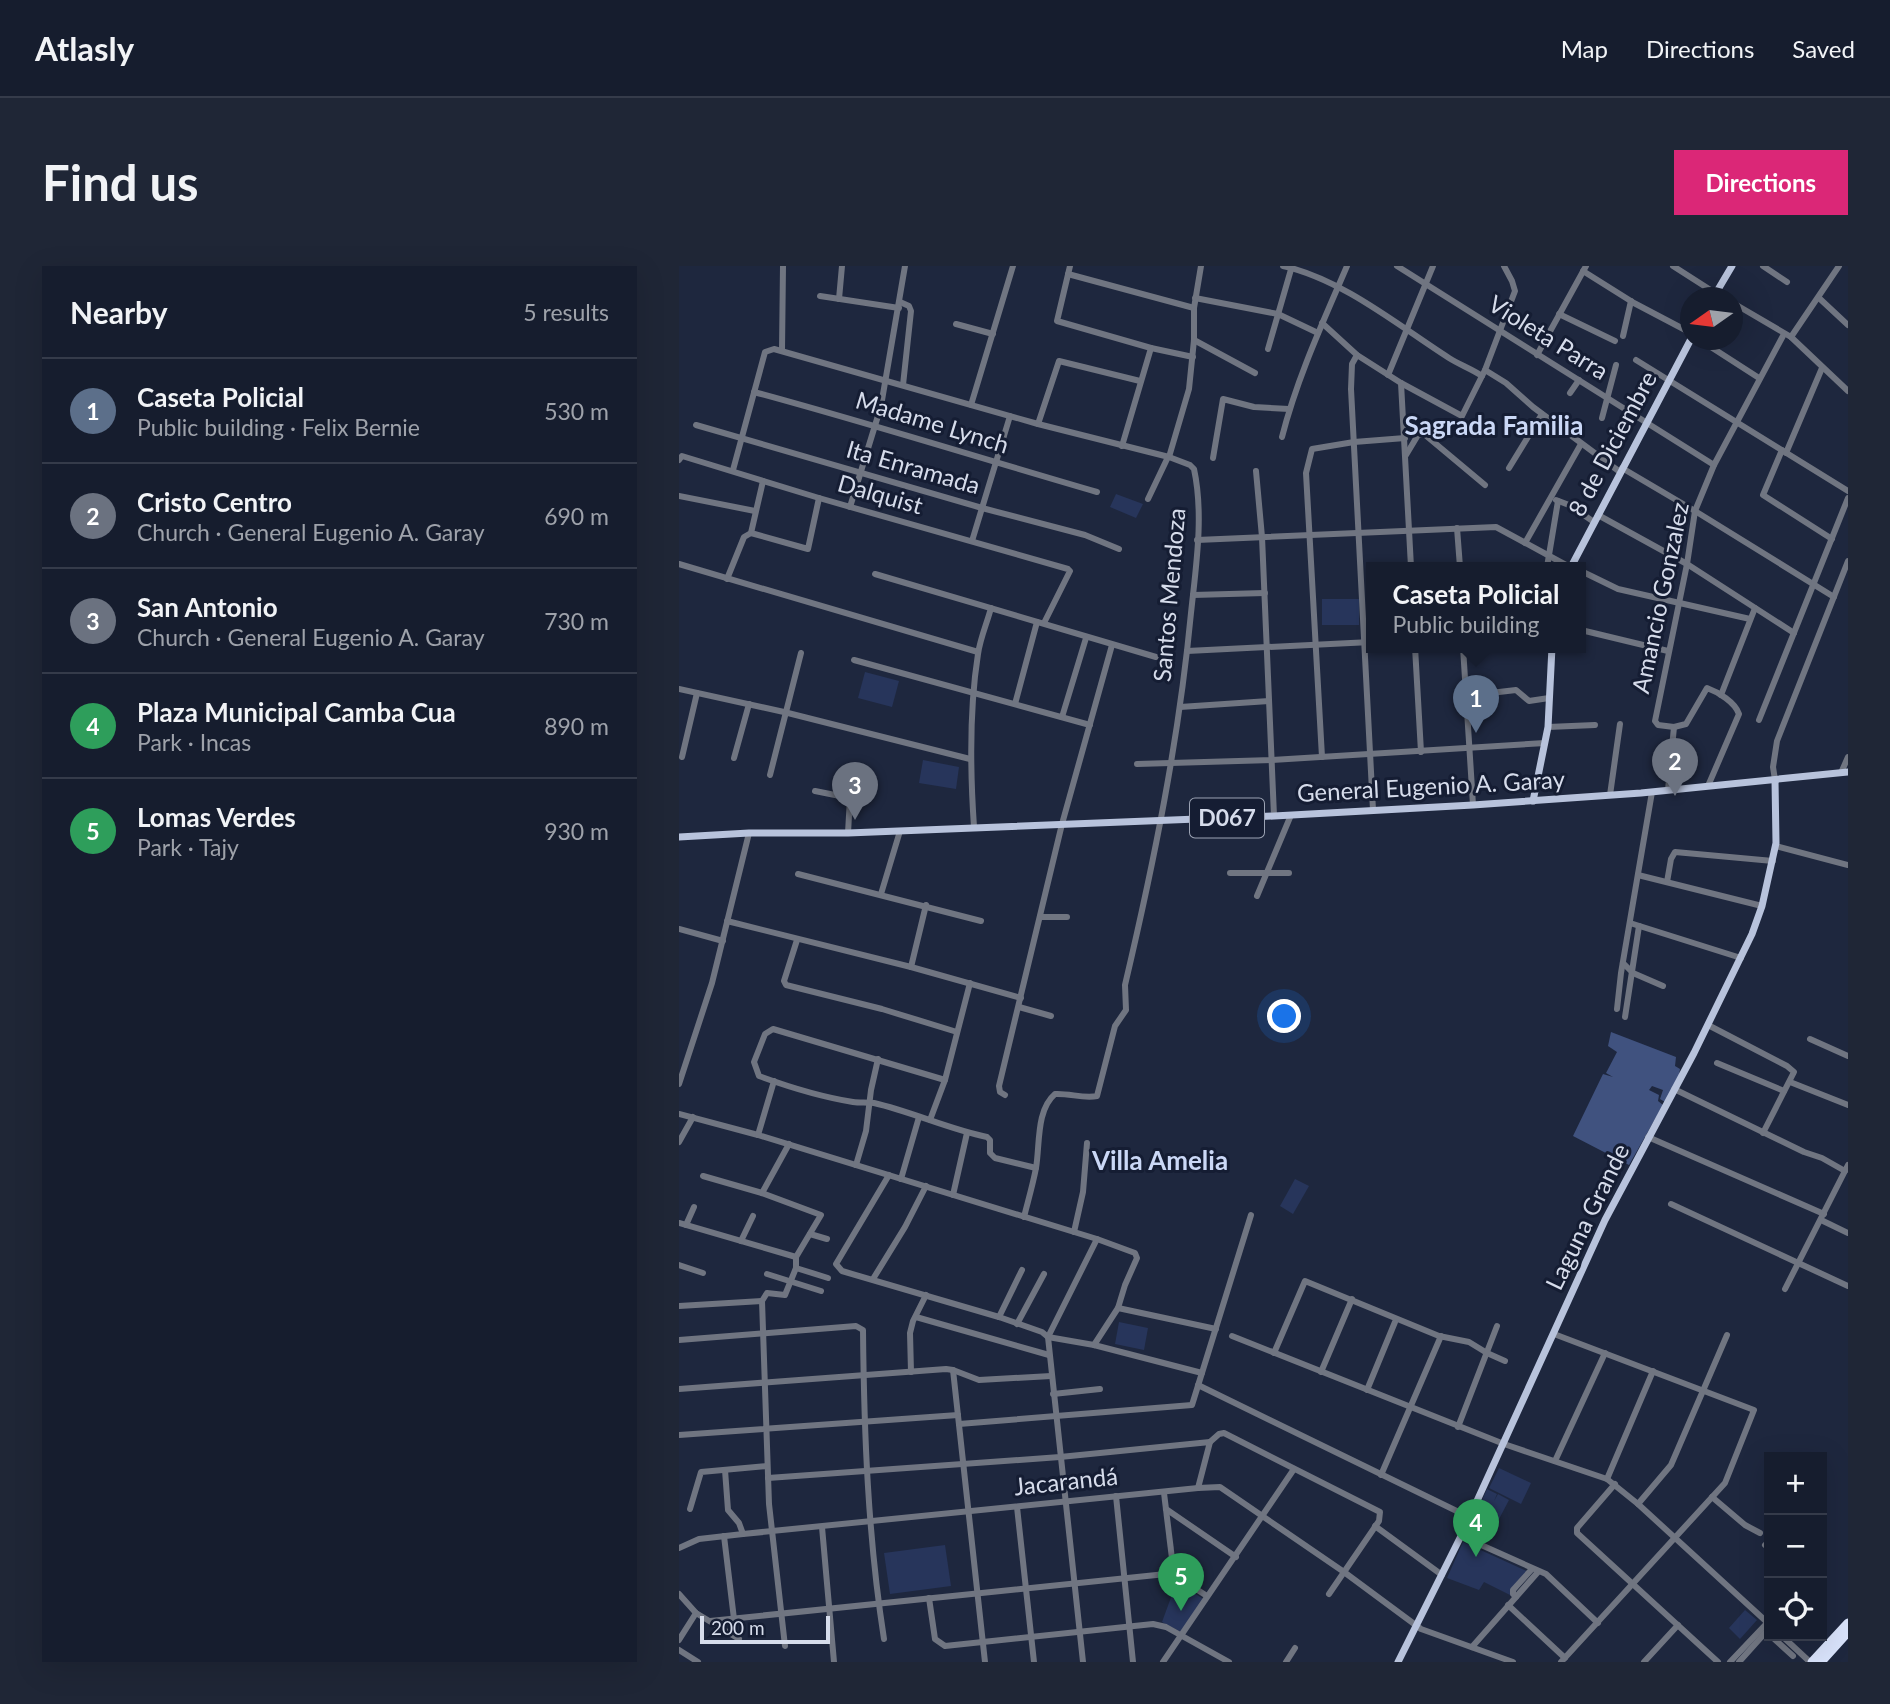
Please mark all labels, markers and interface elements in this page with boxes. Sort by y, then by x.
text: Atlasly [35,28,134,68]
text: Map [1561,34,1608,63]
text: Directions [1646,34,1754,63]
text: Saved [1792,34,1855,63]
button: Directions [1674,150,1848,215]
text: Find us [42,153,199,211]
north arrow [1680,287,1743,350]
street label: Violeta Parra [1484,288,1614,385]
text: Nearby [70,294,168,330]
text: 5 results [523,298,609,326]
street label: 8 de Diciembre [1561,366,1662,521]
text: Caseta Policial [137,381,304,413]
street label: Madame Lynch [852,385,1012,459]
text: 1 [86,397,100,425]
text: 530 m [544,397,609,425]
district label: Sagrada Familia [1405,409,1583,441]
text: Public building · Felix Bernie [137,413,420,441]
street label: Ita Enramada [843,434,983,499]
street label: Dalquist [835,468,927,520]
text: Cristo Centro [137,486,292,518]
street label: Amancio Gonzalez [1625,499,1694,696]
text: 2 [86,502,100,530]
text: 690 m [544,502,609,530]
street label: Santos Mendoza [1146,507,1191,683]
text: Church · General Eugenio A. Garay [137,518,485,546]
popup [1366,562,1586,653]
text: Caseta Policial [1392,578,1560,610]
text: San Antonio [137,591,278,623]
text: 3 [86,607,100,635]
text: 730 m [544,607,609,635]
text: Public building [1392,610,1540,638]
text: Church · General Eugenio A. Garay [137,623,485,651]
pin: 1 [1453,675,1499,733]
text: Plaza Municipal Camba Cua [137,696,456,728]
text: 4 [86,712,100,740]
text: 890 m [544,712,609,740]
text: Park · Incas [137,728,251,756]
pin: 2 [1652,738,1698,796]
pin: 3 [832,762,878,820]
street label: General Eugenio A. Garay [1296,764,1566,807]
road number: D067 [1190,798,1264,838]
text: Lomas Verdes [137,801,296,833]
text: 5 [86,817,100,845]
text: 930 m [544,817,609,845]
text: Park · Tajy [137,833,239,861]
your location [1267,999,1301,1033]
street label: Laguna Grande [1539,1139,1635,1294]
district label: Villa Amelia [1091,1144,1228,1176]
map controls [1764,1452,1827,1641]
button: + [1764,1452,1827,1515]
street label: Jacarandá [1013,1461,1119,1500]
pin: 4 [1453,1499,1499,1557]
button: − [1764,1515,1827,1578]
pin: 5 [1158,1553,1204,1611]
button: locate [1764,1578,1827,1641]
scale bar [700,1613,829,1645]
text: 200 m [711,1616,765,1639]

